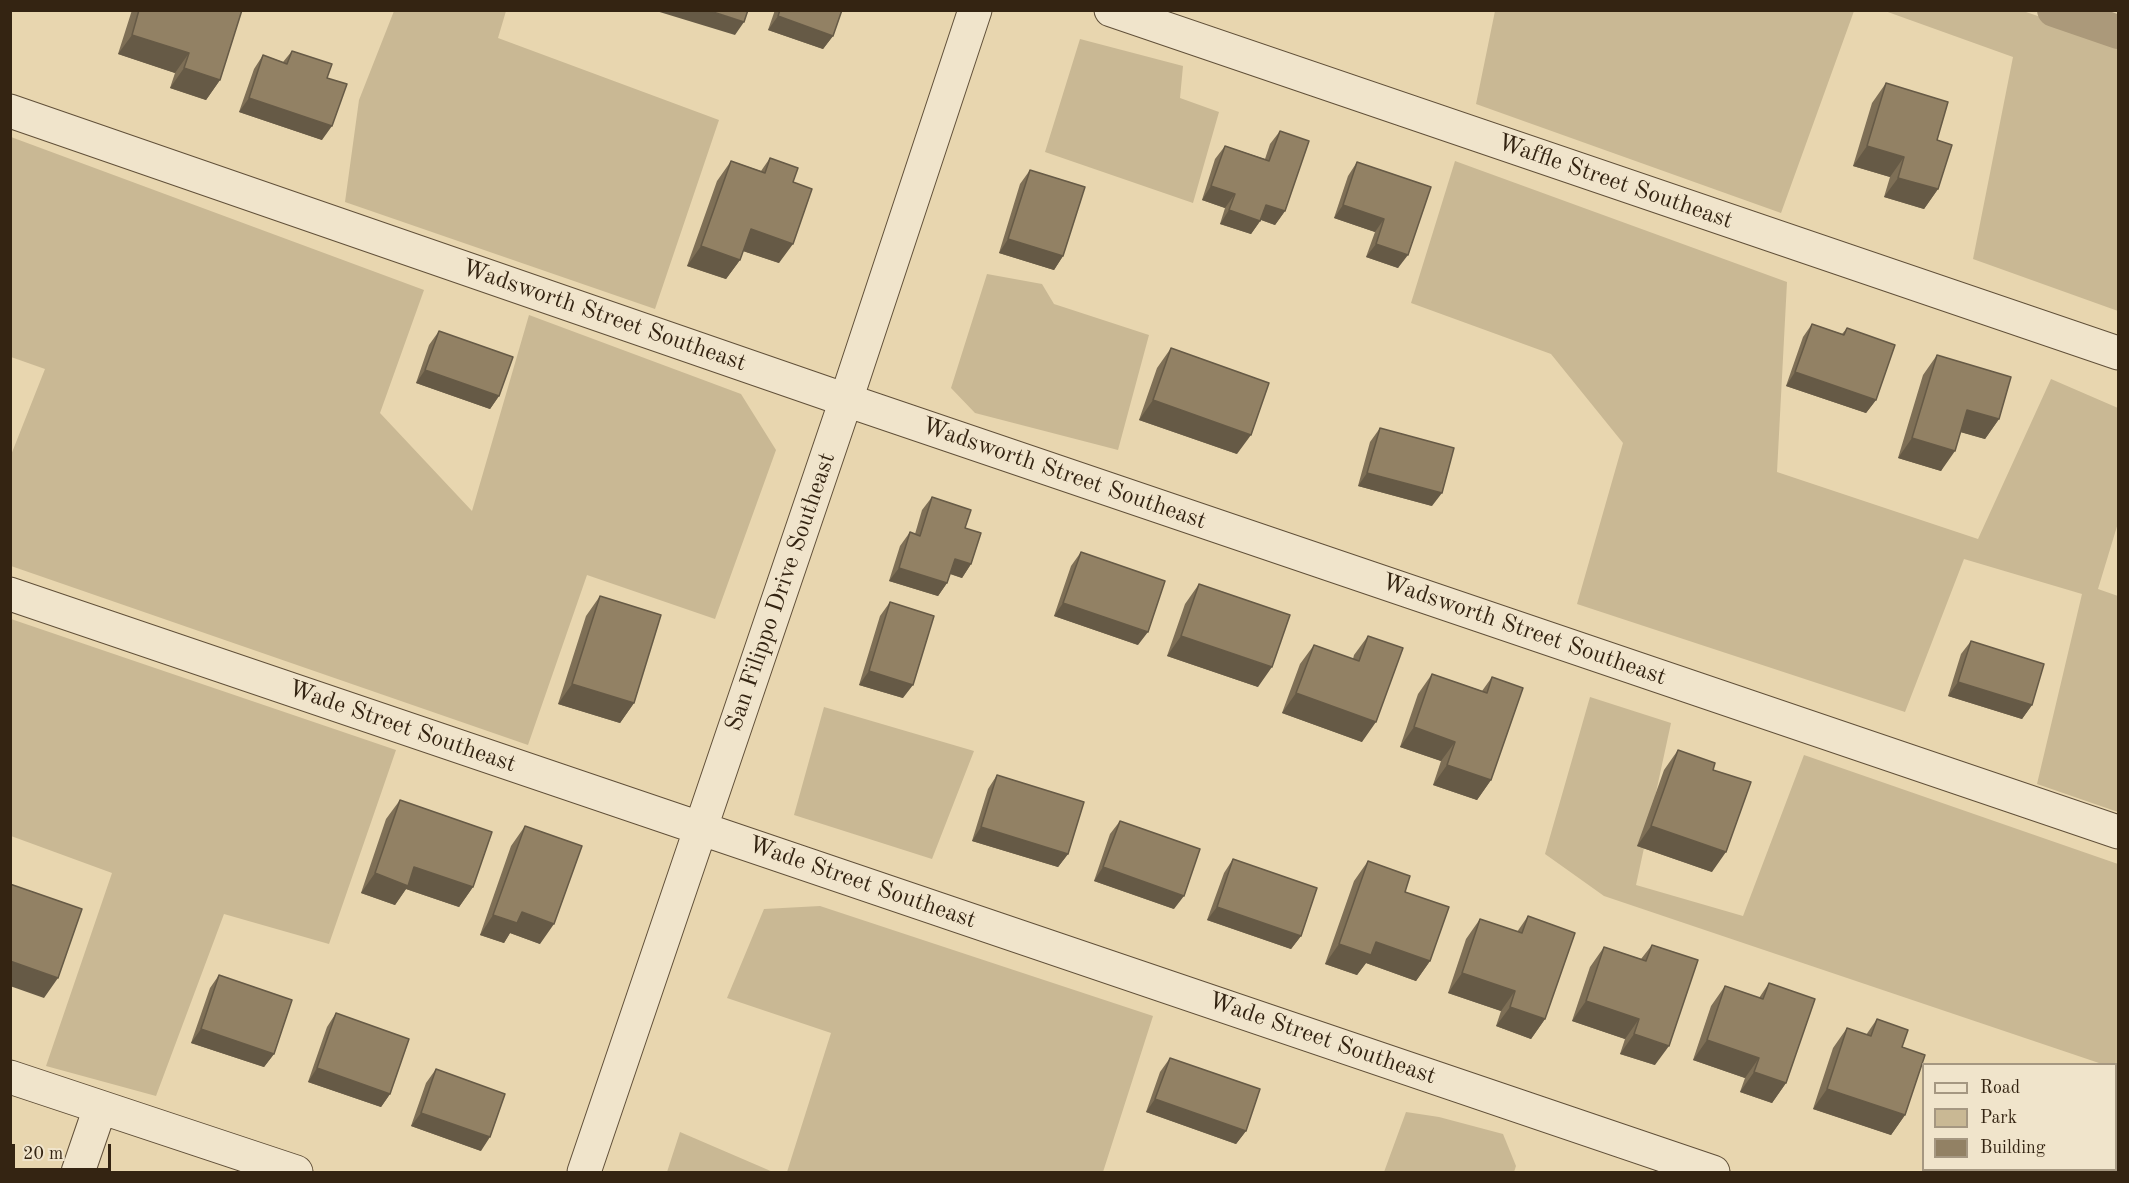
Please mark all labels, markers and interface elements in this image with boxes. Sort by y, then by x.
street label: Waffle Street Southeast [1494,128,1736,236]
street label: Wadsworth Street Southeast [458,254,750,378]
street label: Wadsworth Street Southeast [918,412,1210,536]
street label: San Filippo Drive Southeast [720,449,842,735]
street label: Wadsworth Street Southeast [1378,568,1670,692]
street label: Wade Street Southeast [284,674,520,780]
street label: Wade Street Southeast [744,830,980,936]
street label: Wade Street Southeast [1204,986,1440,1092]
legend [1922,1063,2117,1171]
text: Road [1980,1079,2020,1097]
text: Park [1980,1109,2017,1127]
scale bar [15,1132,114,1170]
text: Building [1980,1139,2045,1157]
text: 20 m [23,1145,63,1163]

